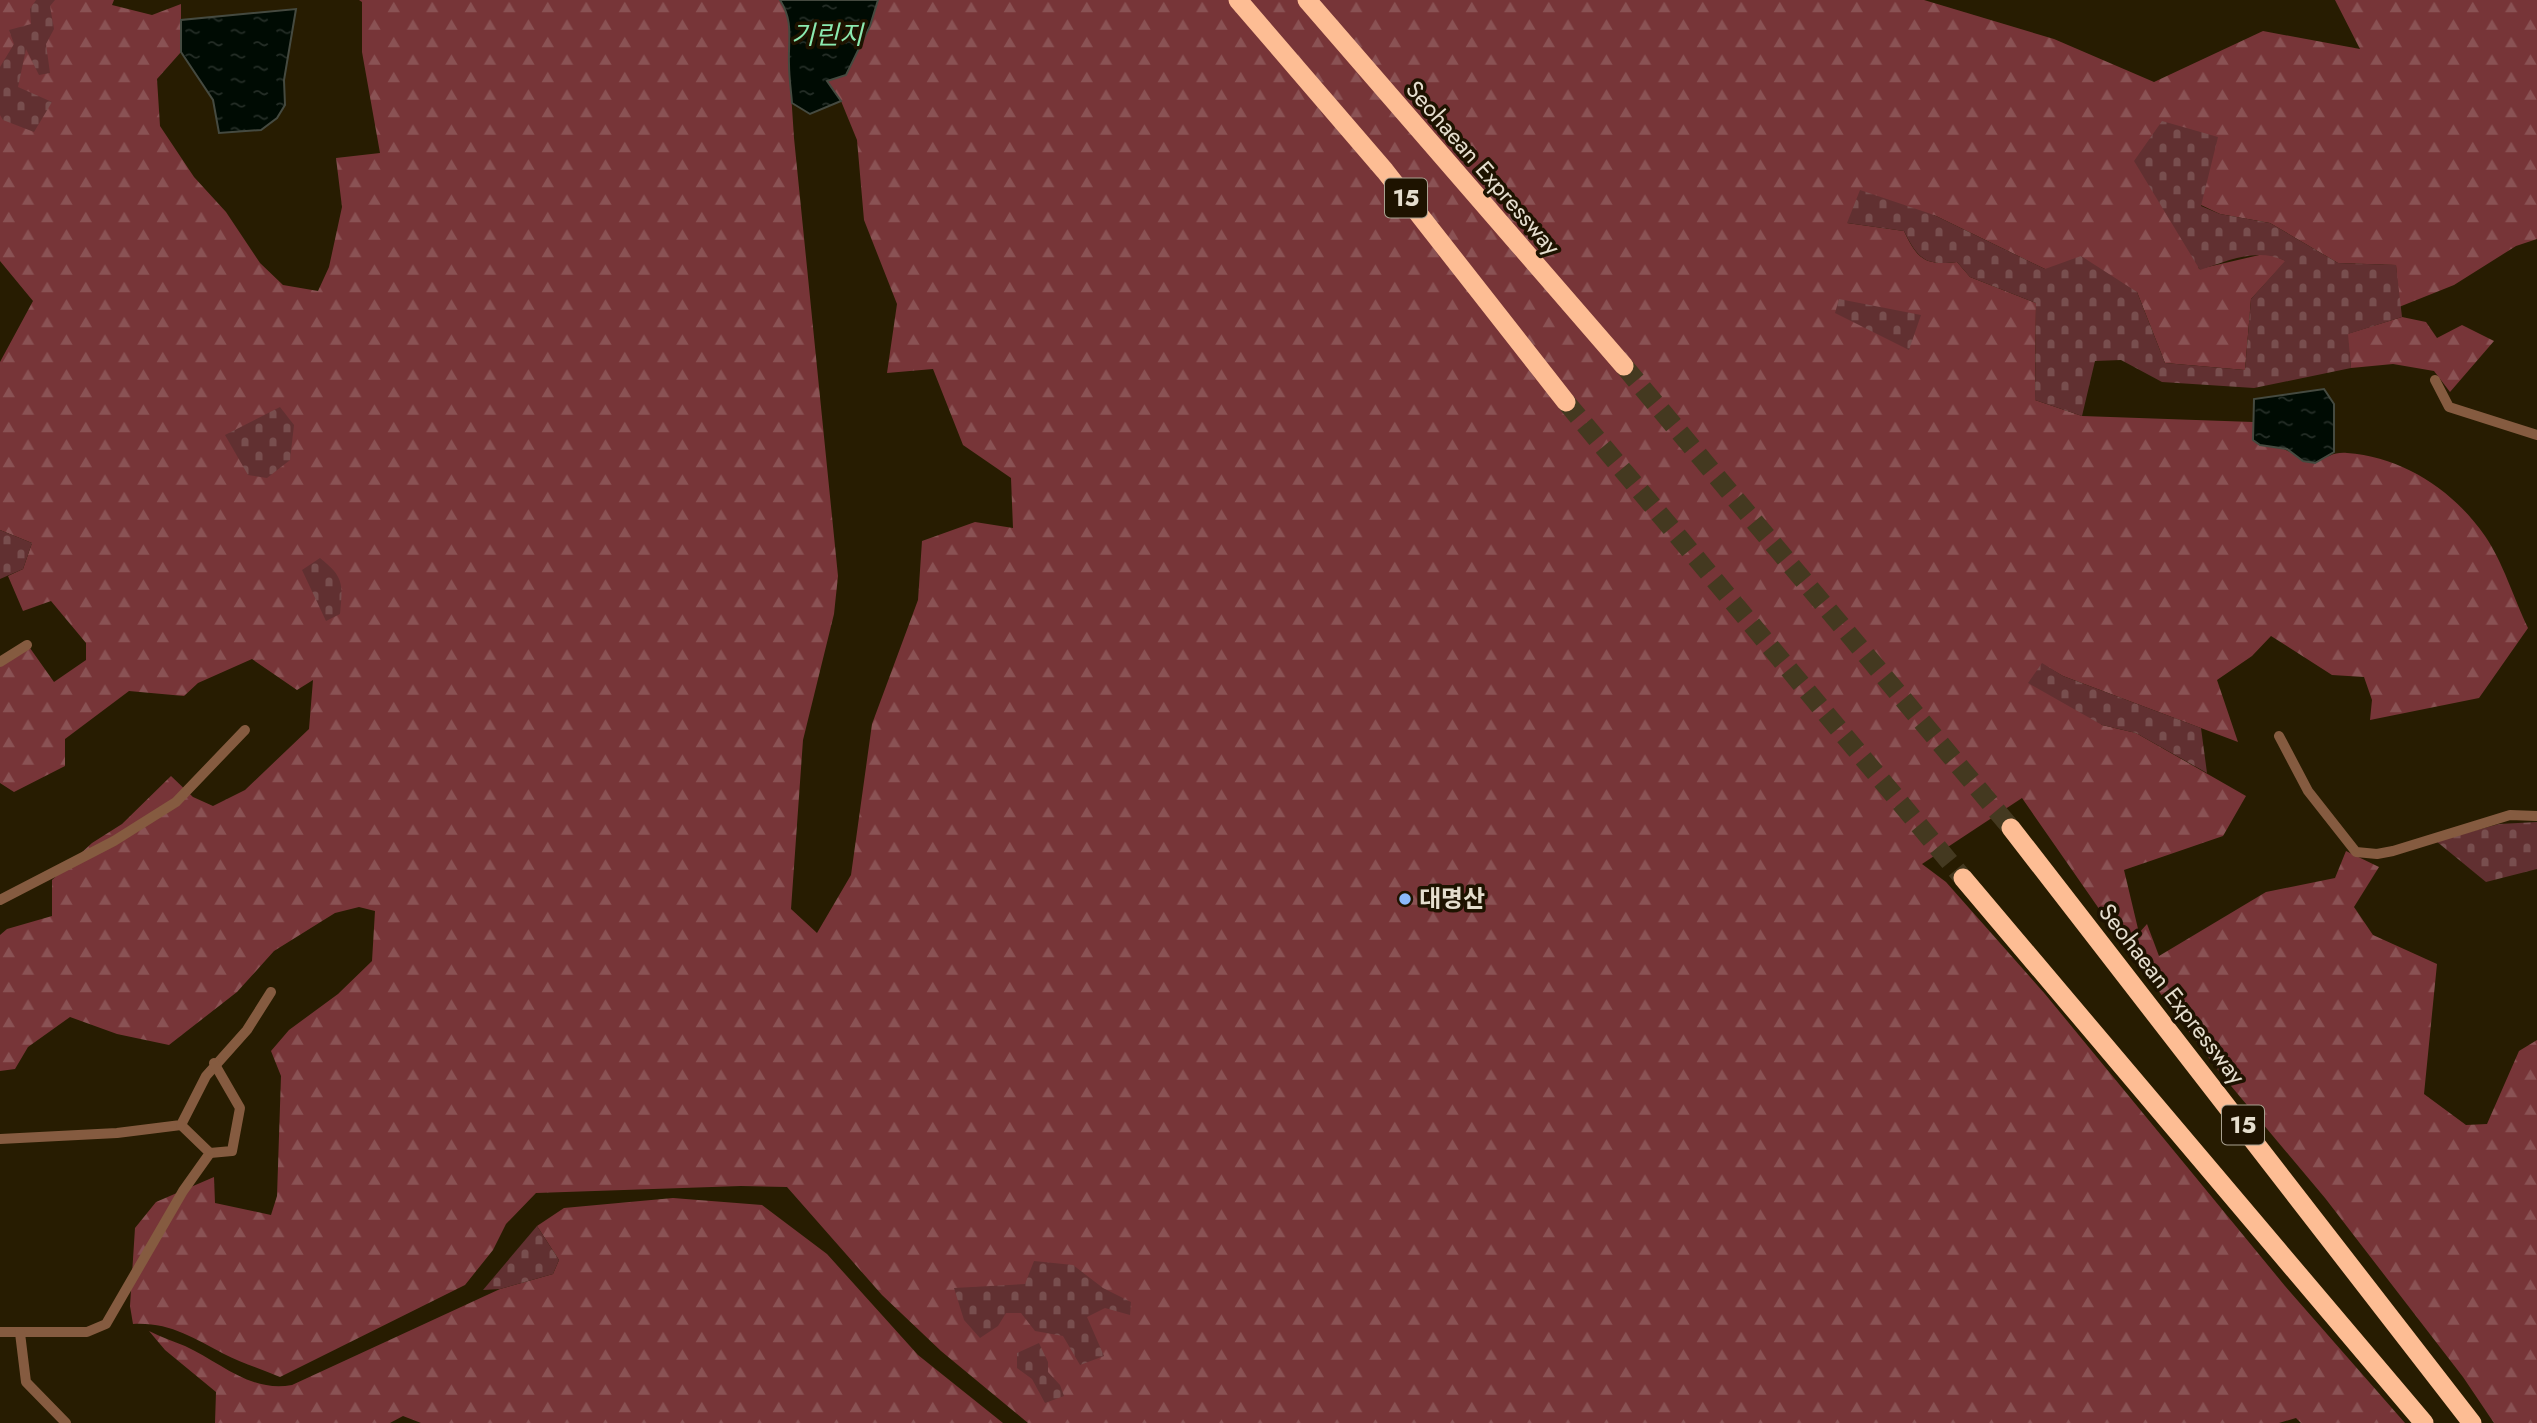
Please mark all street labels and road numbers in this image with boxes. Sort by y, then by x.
street label: Seohaean Expressway [1398,73,1569,263]
road number: 15 [1385,178,1427,218]
street label: Seohaean Expressway [2091,896,2255,1092]
road number: 15 [2222,1106,2264,1144]

